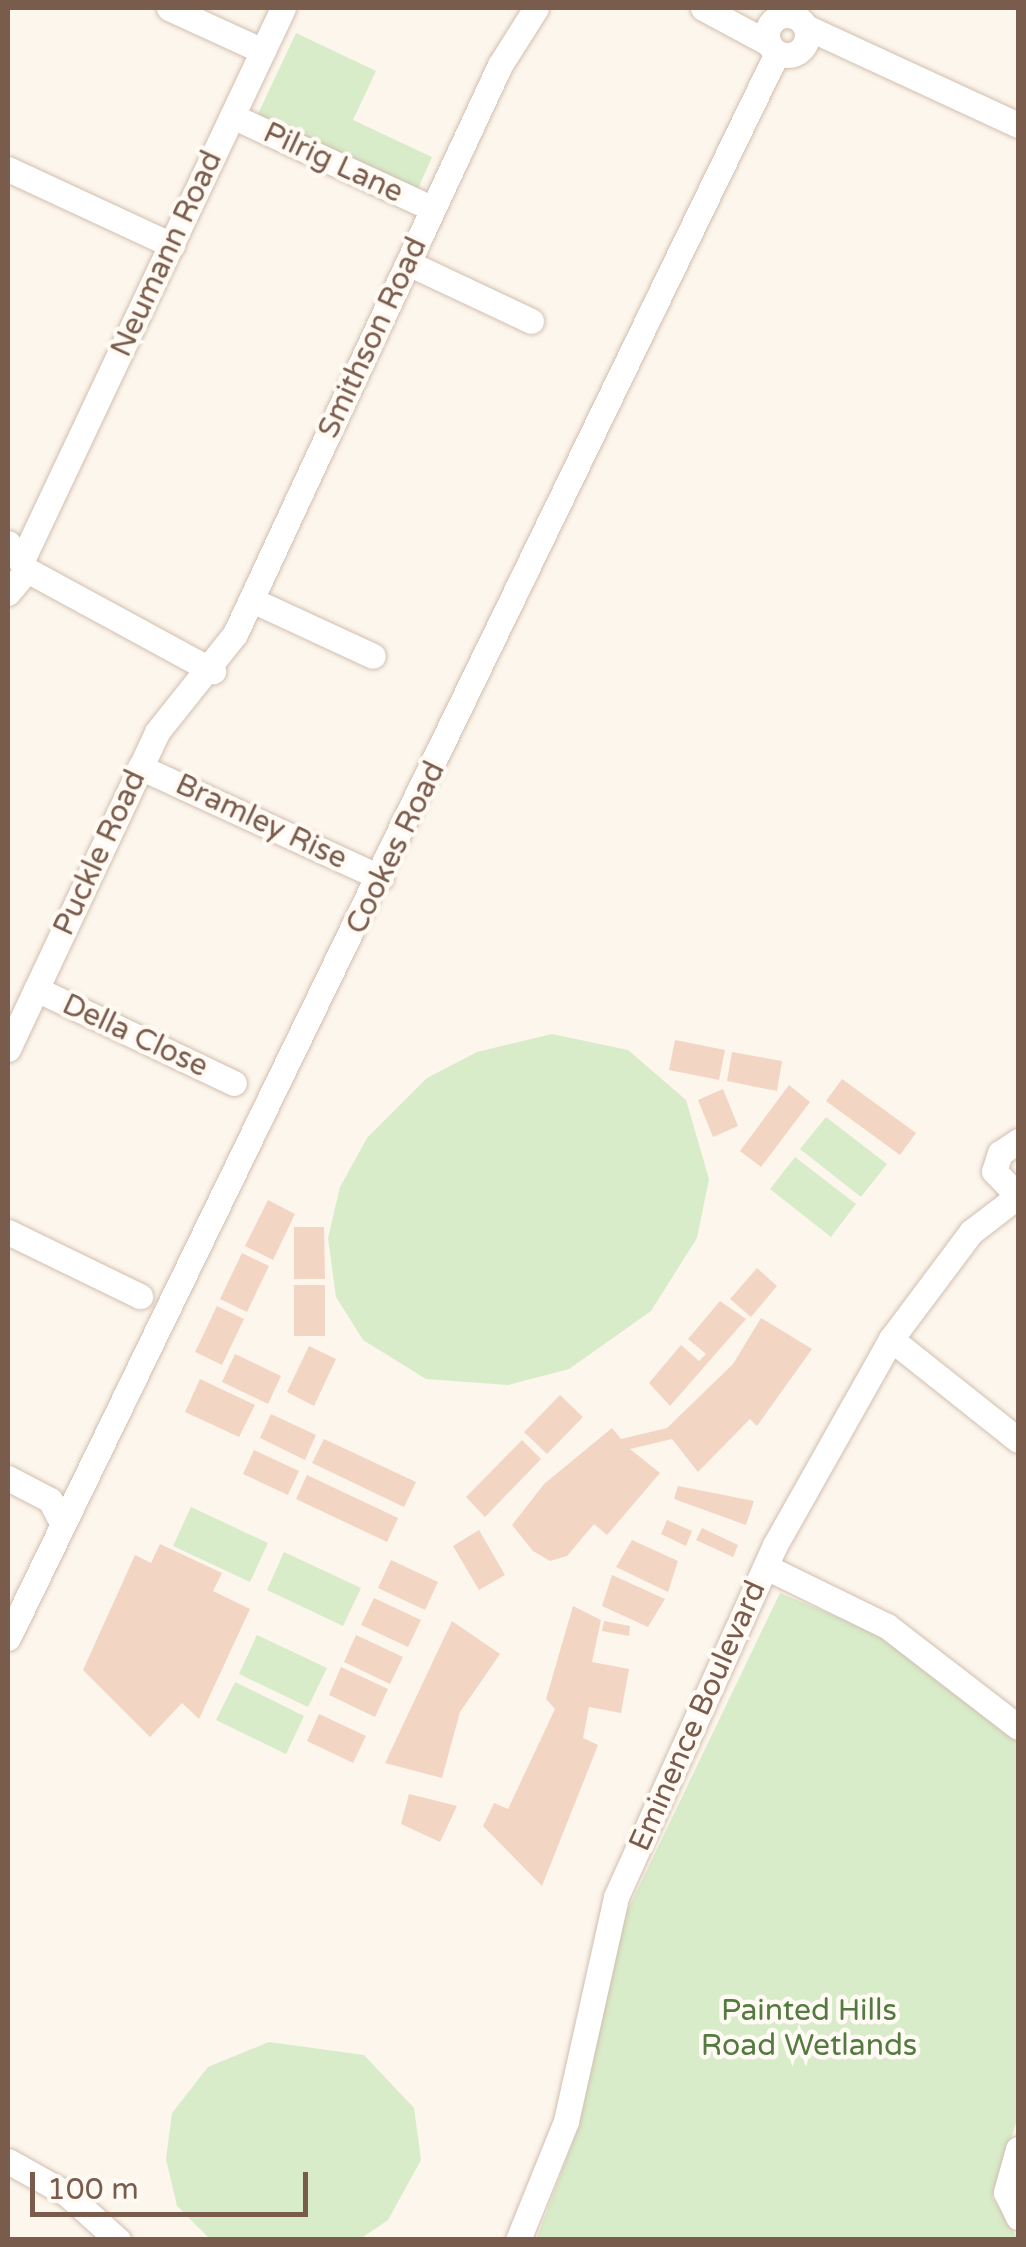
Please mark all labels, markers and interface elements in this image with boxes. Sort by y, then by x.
street label: Pilrig Lane [257,115,409,211]
street label: Neumann Road [104,145,230,363]
street label: Smithson Road [311,232,435,444]
street label: Cookes Road [339,756,453,940]
street label: Puckle Road [46,765,154,941]
street label: Bramley Rise [170,767,352,877]
street label: Della Close [56,987,214,1085]
street label: Eminence Boulevard [622,1575,774,1857]
park label: Painted Hills Road Wetlands [701,1993,917,2064]
scale bar [35,2152,312,2214]
text: 100 m [47,2171,139,2208]

